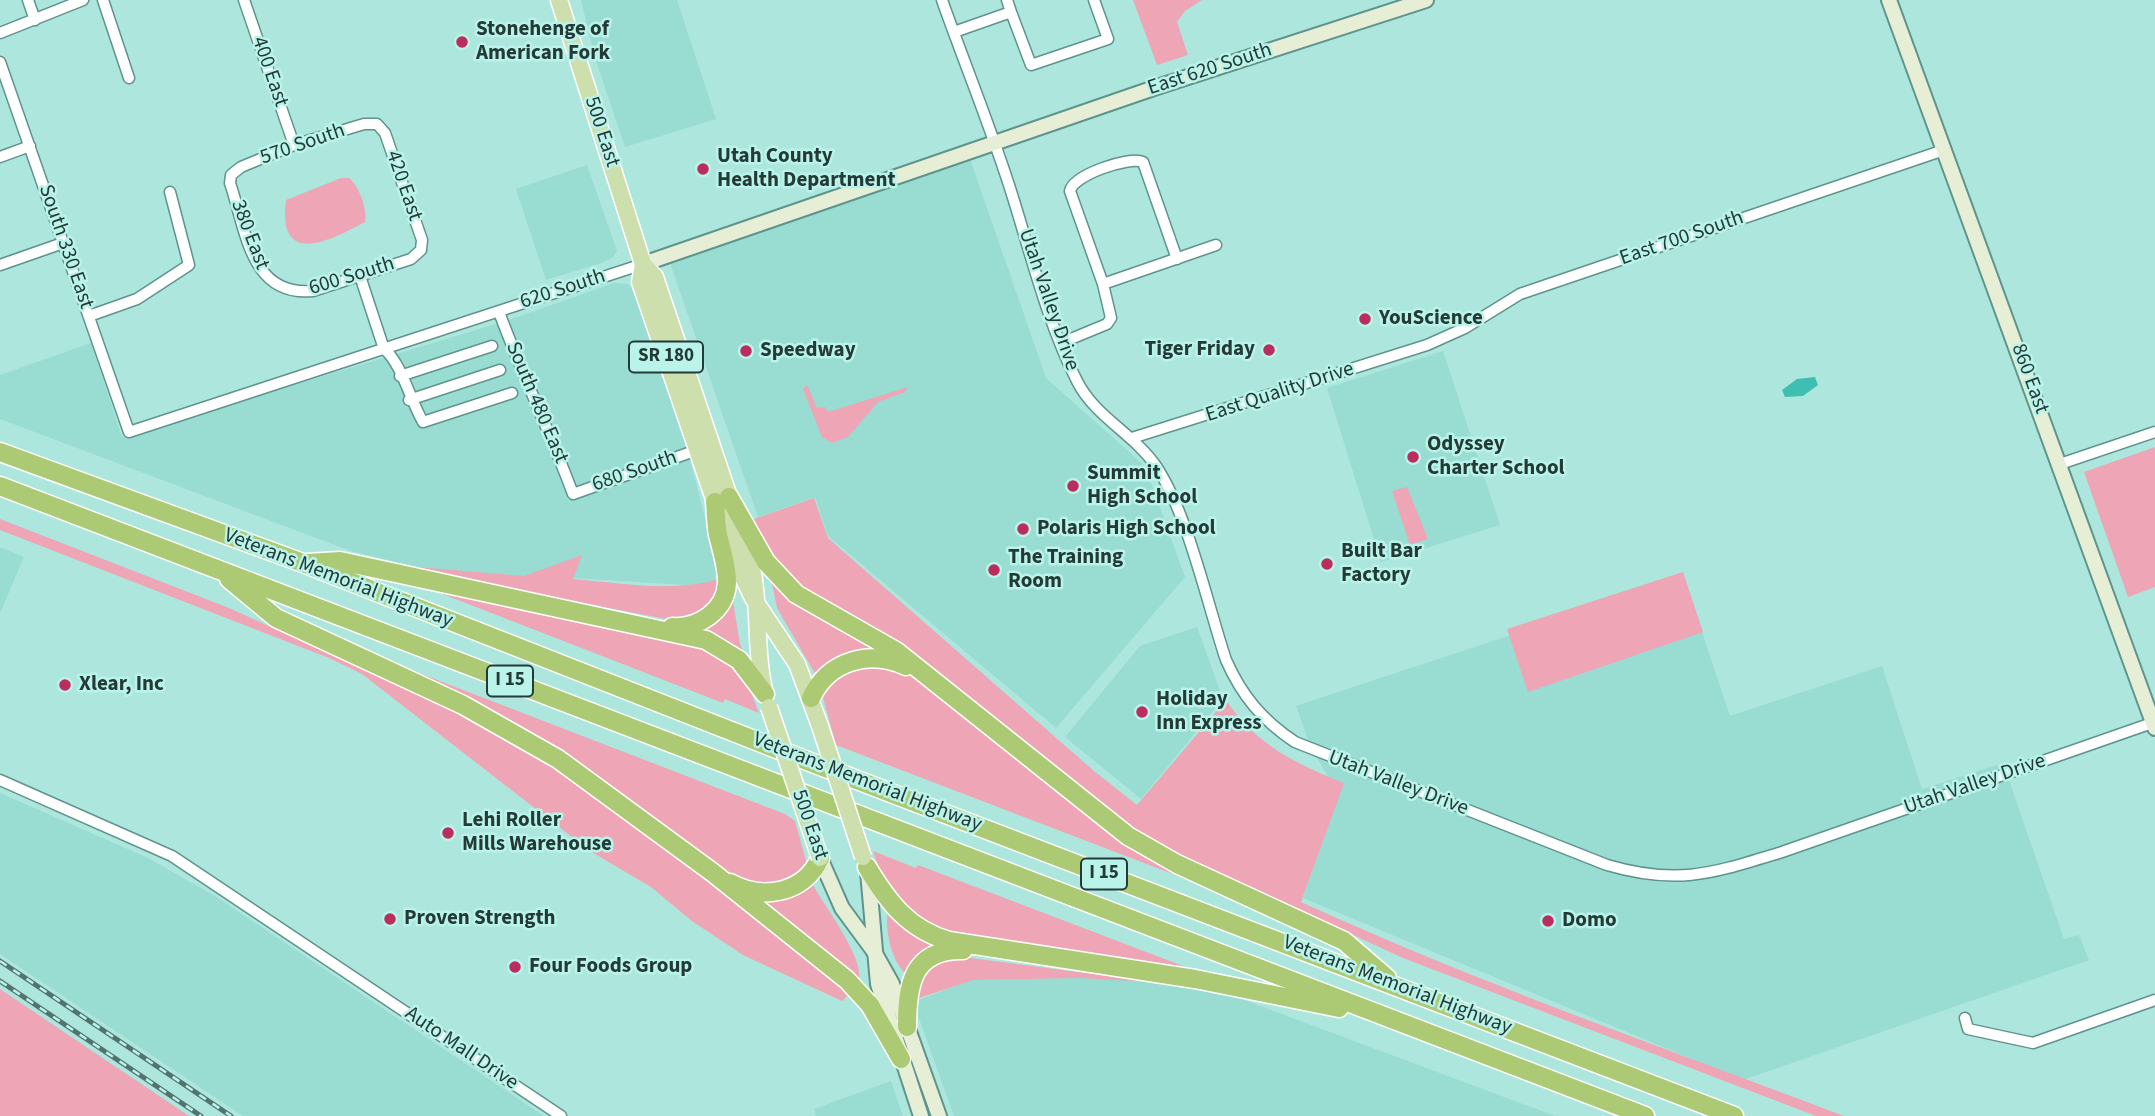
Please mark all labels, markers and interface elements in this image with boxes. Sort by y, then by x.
place label: Stonehenge of American Fork [476,17,610,67]
street label: 400 East [245,34,293,110]
marker: Stonehenge of American Fork [454,34,470,50]
street label: East 620 South [1145,38,1275,102]
street label: 500 East [578,94,624,170]
street label: 570 South [257,119,349,171]
place label: Utah County Health Department [717,144,896,194]
street label: 420 East [379,148,427,224]
marker: Utah County Health Department [695,161,711,177]
street label: South 330 East [32,182,98,312]
street label: 380 East [224,197,274,273]
street label: East 700 South [1617,206,1747,272]
street label: Utah Valley Drive [1012,226,1084,374]
street label: 600 South [306,252,398,302]
street label: 620 South [517,264,609,316]
place label: YouScience [1379,306,1483,332]
marker: YouScience [1357,311,1373,327]
place label: Tiger Friday [1144,337,1255,363]
place label: Speedway [760,338,856,364]
street label: South 480 East [499,339,573,467]
street label: 860 East [2005,341,2053,417]
road number: SR 180 [629,342,703,372]
marker: Tiger Friday [1261,342,1277,358]
marker: Speedway [738,343,754,359]
street label: East Quality Drive [1203,357,1357,429]
place label: Odyssey Charter School [1427,432,1565,482]
street label: 680 South [589,446,681,498]
marker: Odyssey Charter School [1405,449,1421,465]
place label: Summit High School [1087,461,1197,511]
marker: Summit High School [1065,478,1081,494]
place label: Polaris High School [1037,516,1216,542]
marker: Polaris High School [1015,521,1031,537]
street label: Veterans Memorial Highway [220,524,456,634]
place label: Built Bar Factory [1341,539,1422,589]
place label: The Training Room [1008,545,1123,595]
marker: Built Bar Factory [1319,556,1335,572]
marker: The Training Room [986,562,1002,578]
road number: I 15 [487,666,533,696]
place label: Xlear, Inc [79,672,164,698]
marker: Xlear, Inc [57,677,73,693]
place label: Holiday Inn Express [1156,687,1262,737]
marker: Holiday Inn Express [1134,704,1150,720]
street label: Veterans Memorial Highway [749,728,985,838]
street label: Utah Valley Drive [1324,746,1472,822]
street label: Utah Valley Drive [1901,749,2049,821]
street label: 500 East [785,787,833,863]
place label: Lehi Roller Mills Warehouse [462,808,612,858]
marker: Lehi Roller Mills Warehouse [440,825,456,841]
road number: I 15 [1081,859,1127,890]
place label: Proven Strength [404,906,555,932]
place label: Domo [1562,908,1617,934]
marker: Proven Strength [382,911,398,927]
marker: Domo [1540,913,1556,929]
street label: Veterans Memorial Highway [1279,931,1515,1041]
place label: Four Foods Group [529,954,692,980]
marker: Four Foods Group [507,959,523,975]
street label: Auto Mall Drive [400,1002,522,1096]

